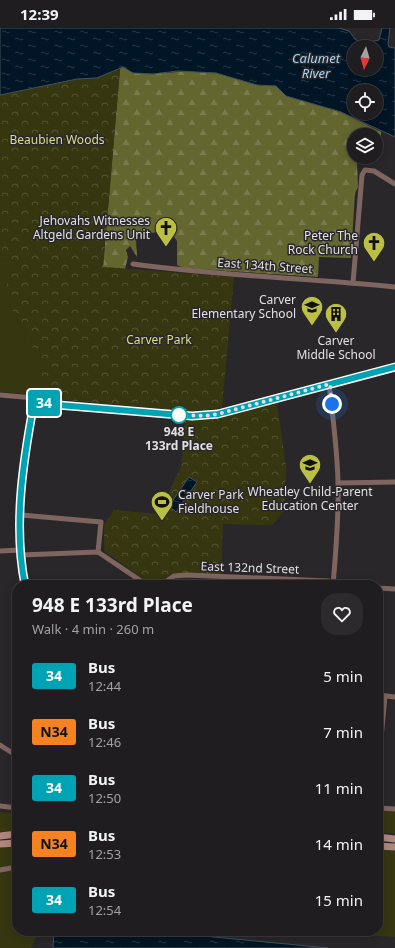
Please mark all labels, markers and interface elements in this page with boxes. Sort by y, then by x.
text: 12:39 [20,4,59,24]
north arrow [347,40,383,76]
map controls [347,40,383,164]
water label: Calumet River [292,49,341,82]
button: locate [347,84,383,120]
button: layers [347,128,383,164]
park label: Beaubien Woods [9,131,105,148]
place label: Jehovahs Witnesses Altgeld Gardens Unit [33,212,151,243]
church icon: Jehovahs Witnesses Altgeld Gardens Unit [153,215,179,248]
place label: Peter The Rock Church [288,227,358,258]
church icon: Peter The Rock Church [361,230,387,263]
street label: East 134th Street [217,254,314,277]
place label: Carver Elementary School [191,291,296,322]
school or university icon: Carver Elementary School [299,294,325,327]
building icon: Carver Middle School [323,301,349,334]
park label: Carver Park [126,331,192,348]
place label: Carver Middle School [296,332,376,363]
line badge: 34 [26,390,62,416]
text: 34 [36,393,52,412]
your location [322,394,342,414]
marker: 948 E 133rd Place [170,406,188,424]
place label: 948 E 133rd Place [145,423,213,454]
school or university icon: Wheatley Child-Parent Education Center [297,452,323,485]
place label: Wheatley Child-Parent Education Center [248,483,373,514]
place label: Carver Park Fieldhouse [178,486,244,517]
sports icon: Carver Park Fieldhouse [149,489,175,522]
street label: East 132nd Street [200,557,300,578]
text: 948 E 133rd Place [32,592,193,618]
button: heart [321,593,363,635]
text: Walk · 4 min · 260 m [32,620,154,638]
text: Bus [88,657,115,677]
text: 34 [46,666,62,685]
text: 5 min [323,666,363,686]
text: 12:44 [88,677,121,695]
text: Bus [88,713,115,733]
text: N34 [40,722,68,741]
text: 7 min [323,722,363,742]
text: 12:46 [88,733,121,751]
text: Bus [88,769,115,789]
text: 34 [46,778,62,797]
text: 11 min [315,778,363,798]
text: 12:50 [88,789,121,807]
text: Bus [88,825,115,845]
text: N34 [40,834,68,853]
text: 14 min [315,834,363,854]
text: 12:53 [88,845,121,863]
text: Bus [88,881,115,901]
text: 34 [46,890,62,909]
text: 15 min [315,890,363,910]
text: 12:54 [88,901,121,919]

